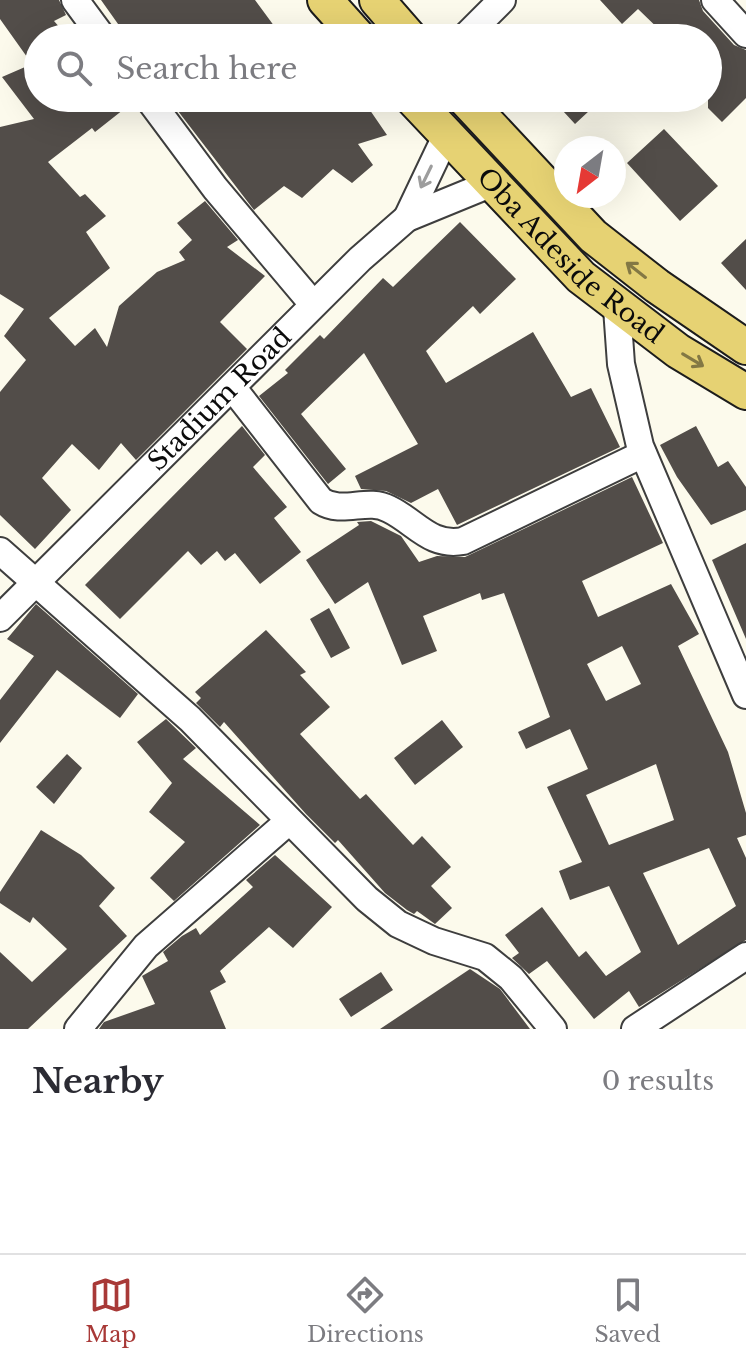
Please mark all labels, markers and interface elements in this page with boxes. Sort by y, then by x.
search box [24,24,722,112]
icon: search [52,46,96,90]
text: Search here [116,50,297,87]
north arrow [554,136,626,208]
street label: Oba Adeside Road [470,161,670,350]
one-way arrow [418,164,433,188]
one-way arrow [626,261,647,278]
street label: Stadium Road [141,321,298,477]
one-way arrow [681,353,704,369]
text: Nearby [32,1060,164,1102]
text: 0 results [602,1065,714,1097]
tab: Map [85,1273,136,1348]
tab: Directions [307,1273,424,1348]
tab: Saved [594,1273,661,1348]

